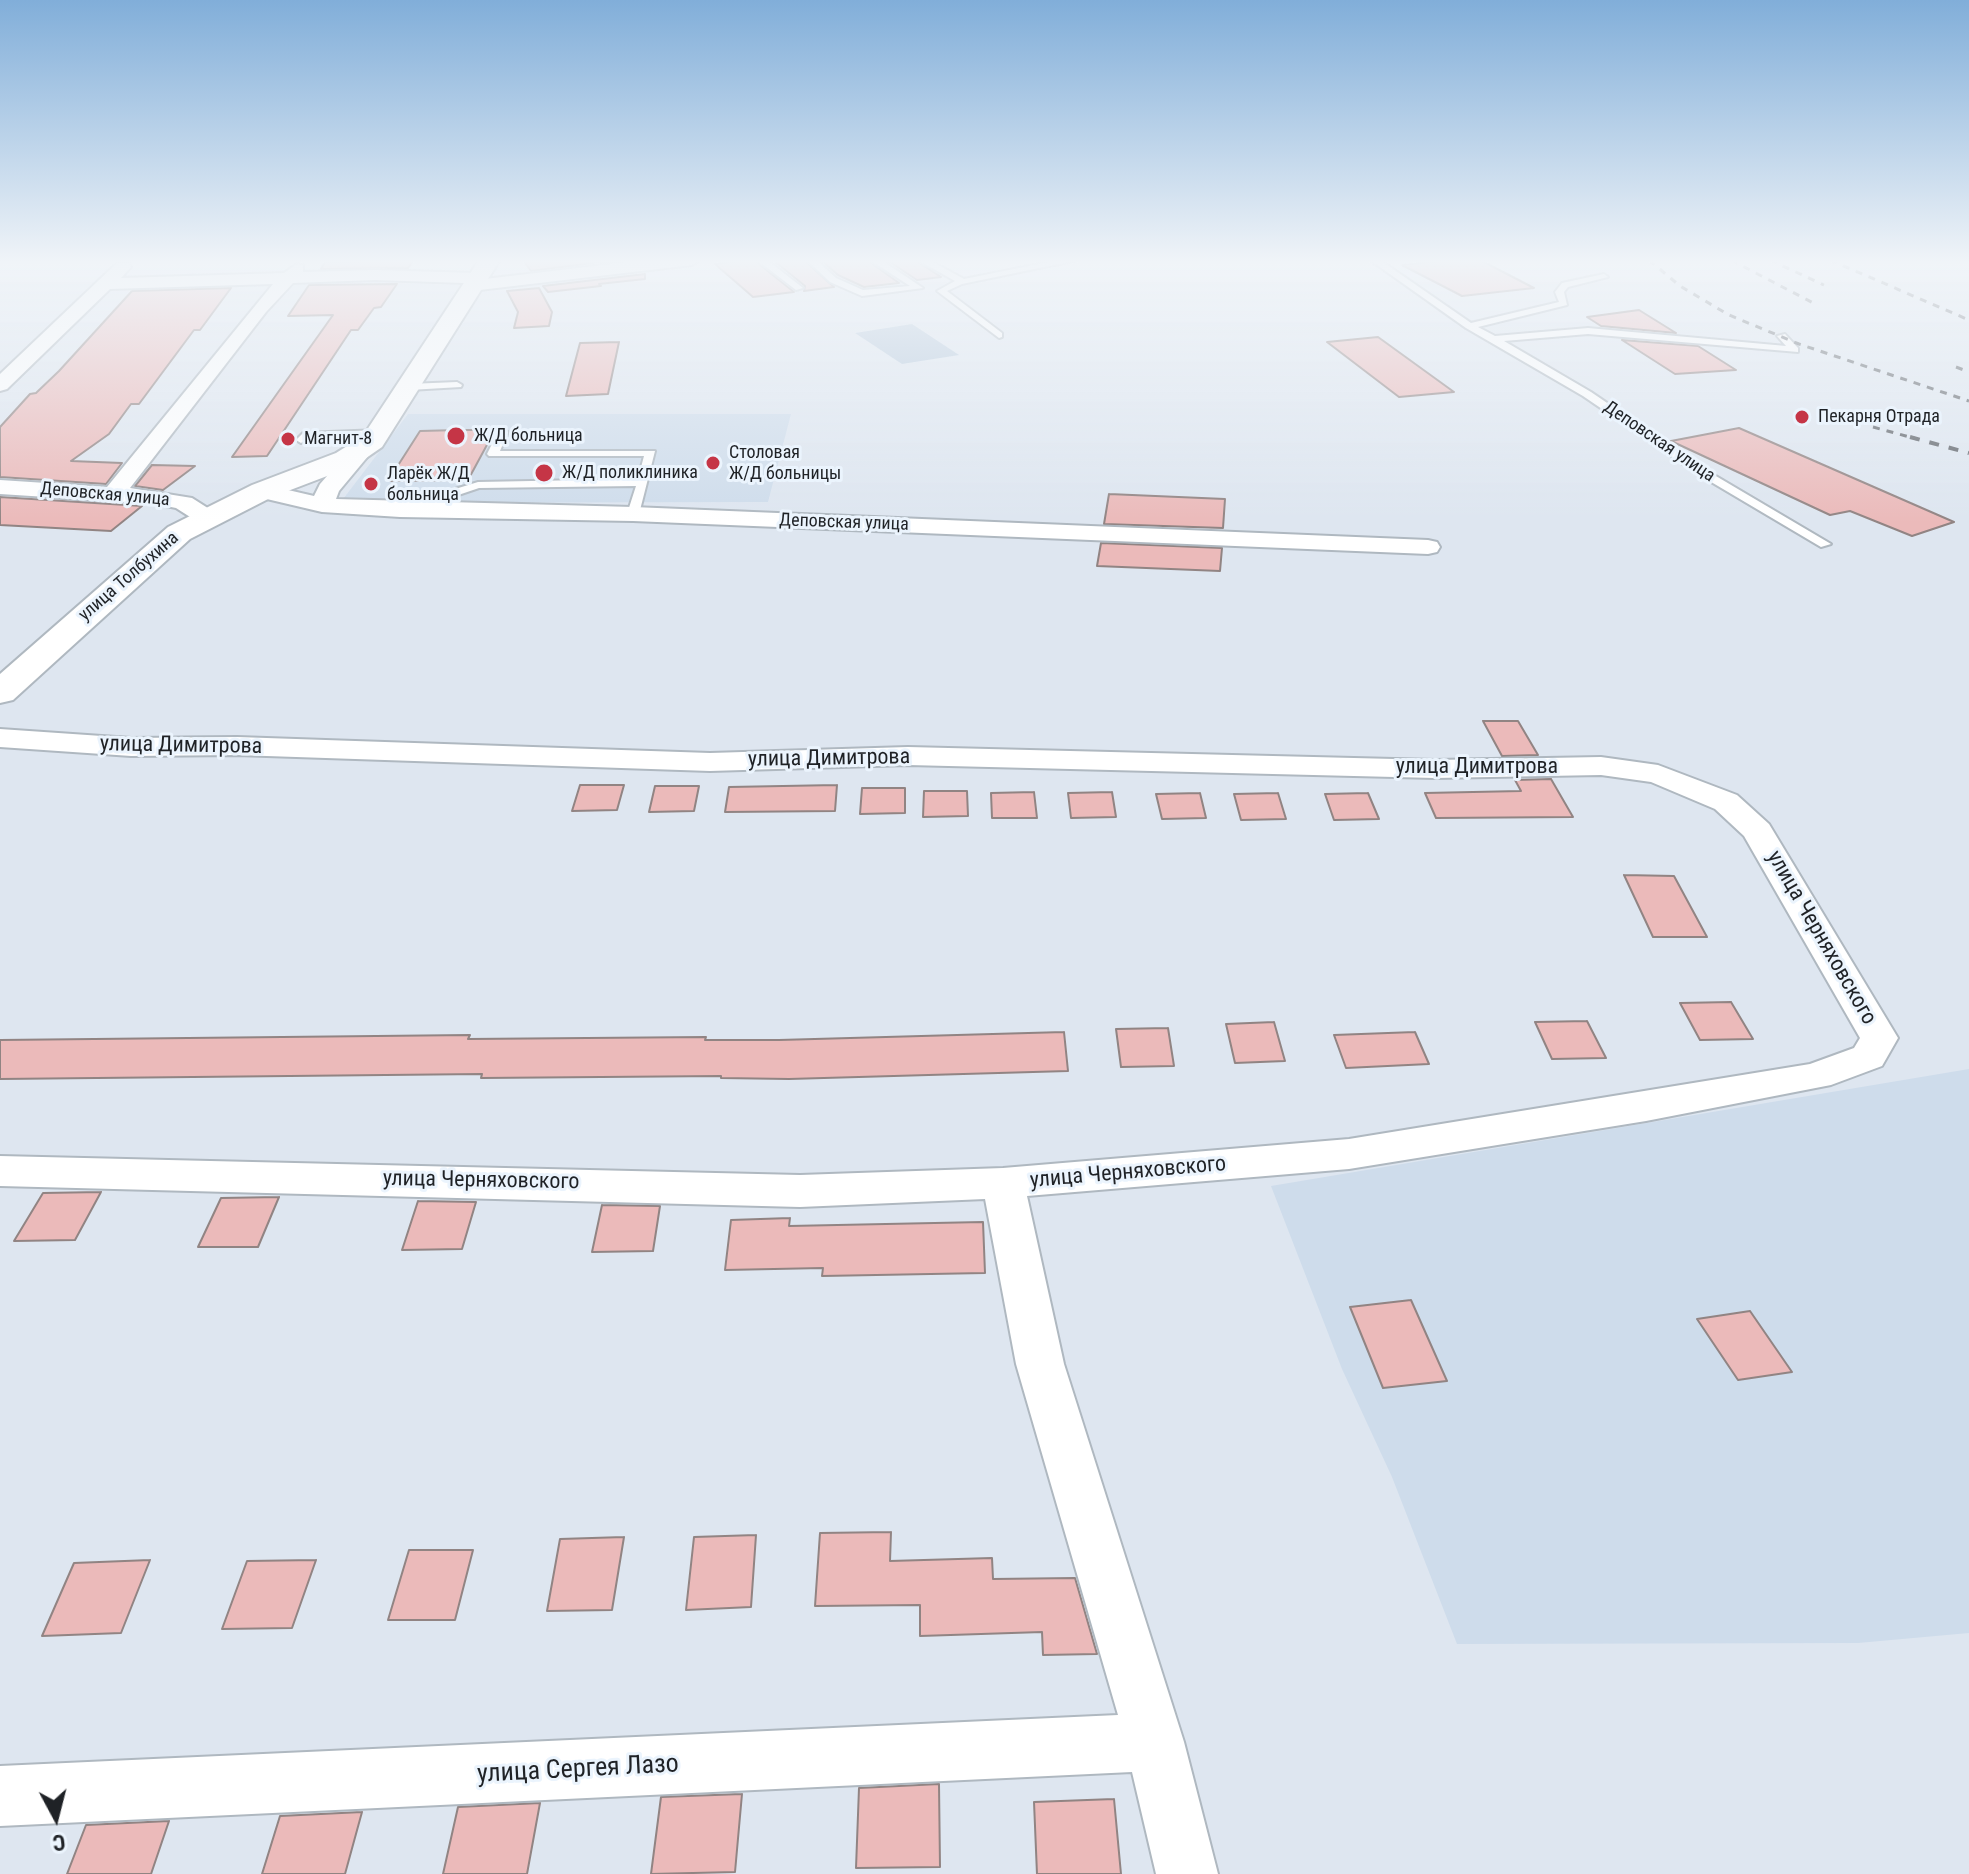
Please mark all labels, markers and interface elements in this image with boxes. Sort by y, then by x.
street label: Деповская улица [1599,397,1719,487]
place label: Пекарня Отрада [1818,406,1940,428]
marker: Пекарня Отрада [1793,408,1811,426]
marker: Ж/Д больница [445,425,467,447]
place label: Ж/Д больница [474,425,583,447]
place label: Магнит-8 [304,428,372,450]
marker: Магнит-8 [279,430,297,448]
place label: Столовая Ж/Д больницы [729,442,841,484]
marker: Столовая Ж/Д больницы [704,454,722,472]
marker: Ж/Д поликлиника [533,462,555,484]
place label: Ж/Д поликлиника [562,462,698,484]
place label: Ларёк Ж/Д больница [387,463,470,506]
marker: Ларёк Ж/Д больница [362,475,380,493]
street label: Деповская улица [40,479,170,511]
street label: Деповская улица [779,510,909,536]
street label: улица Толбухина [75,528,183,626]
street label: улица Димитрова [100,731,262,761]
street label: улица Димитрова [748,744,910,774]
street label: улица Димитрова [1396,754,1558,780]
street label: улица Черняховского [1760,846,1882,1030]
street label: улица Черняховского [1029,1151,1227,1195]
street label: улица Черняховского [382,1166,580,1196]
street label: улица Сергея Лазо [476,1749,680,1791]
north arrow [16,1778,96,1858]
text: С [51,1829,67,1855]

